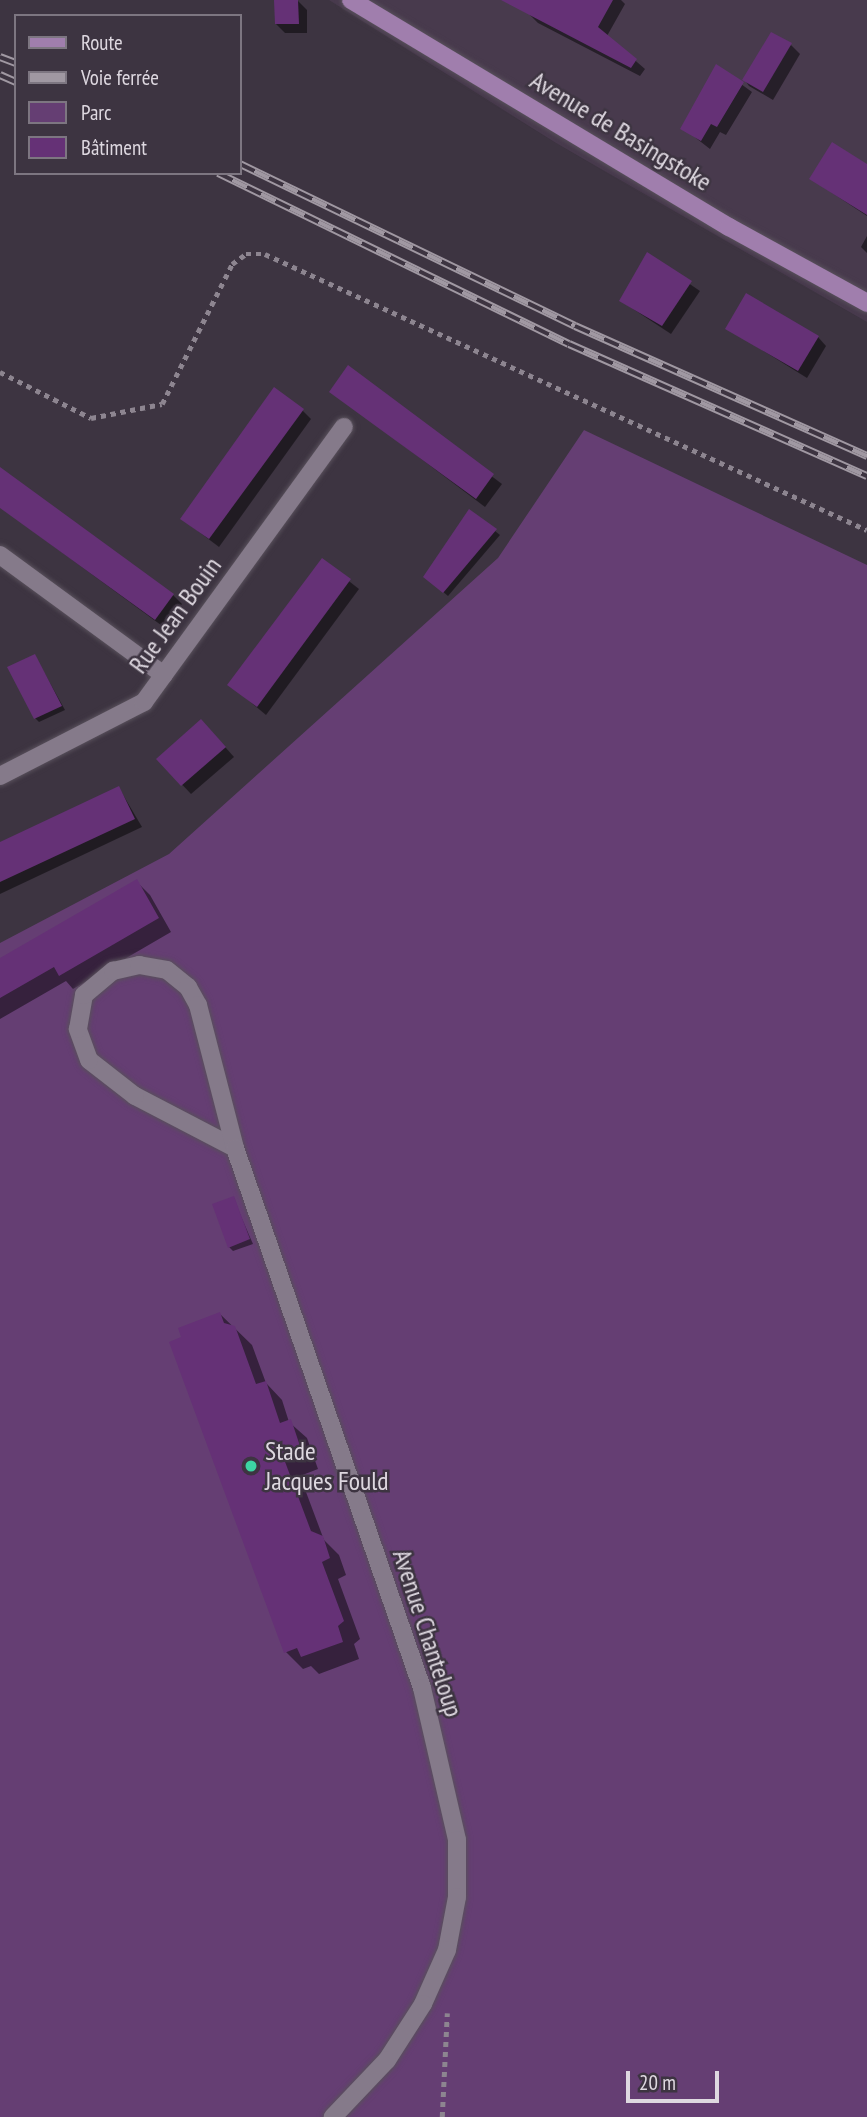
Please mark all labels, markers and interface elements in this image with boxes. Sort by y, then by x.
legend [14,14,242,175]
text: Route [81,29,123,56]
text: Voie ferrée [81,64,159,91]
street label: Avenue de Basingstoke [525,65,717,197]
text: Parc [81,99,112,126]
text: Bâtiment [81,134,147,161]
street label: Rue Jean Bouin [122,551,228,679]
place label: Stade Jacques Fould [265,1435,389,1496]
marker: Stade Jacques Fould [243,1458,259,1474]
street label: Avenue Chanteloup [386,1545,470,1721]
scale bar [629,2058,722,2102]
text: 20 m [639,2069,676,2096]

